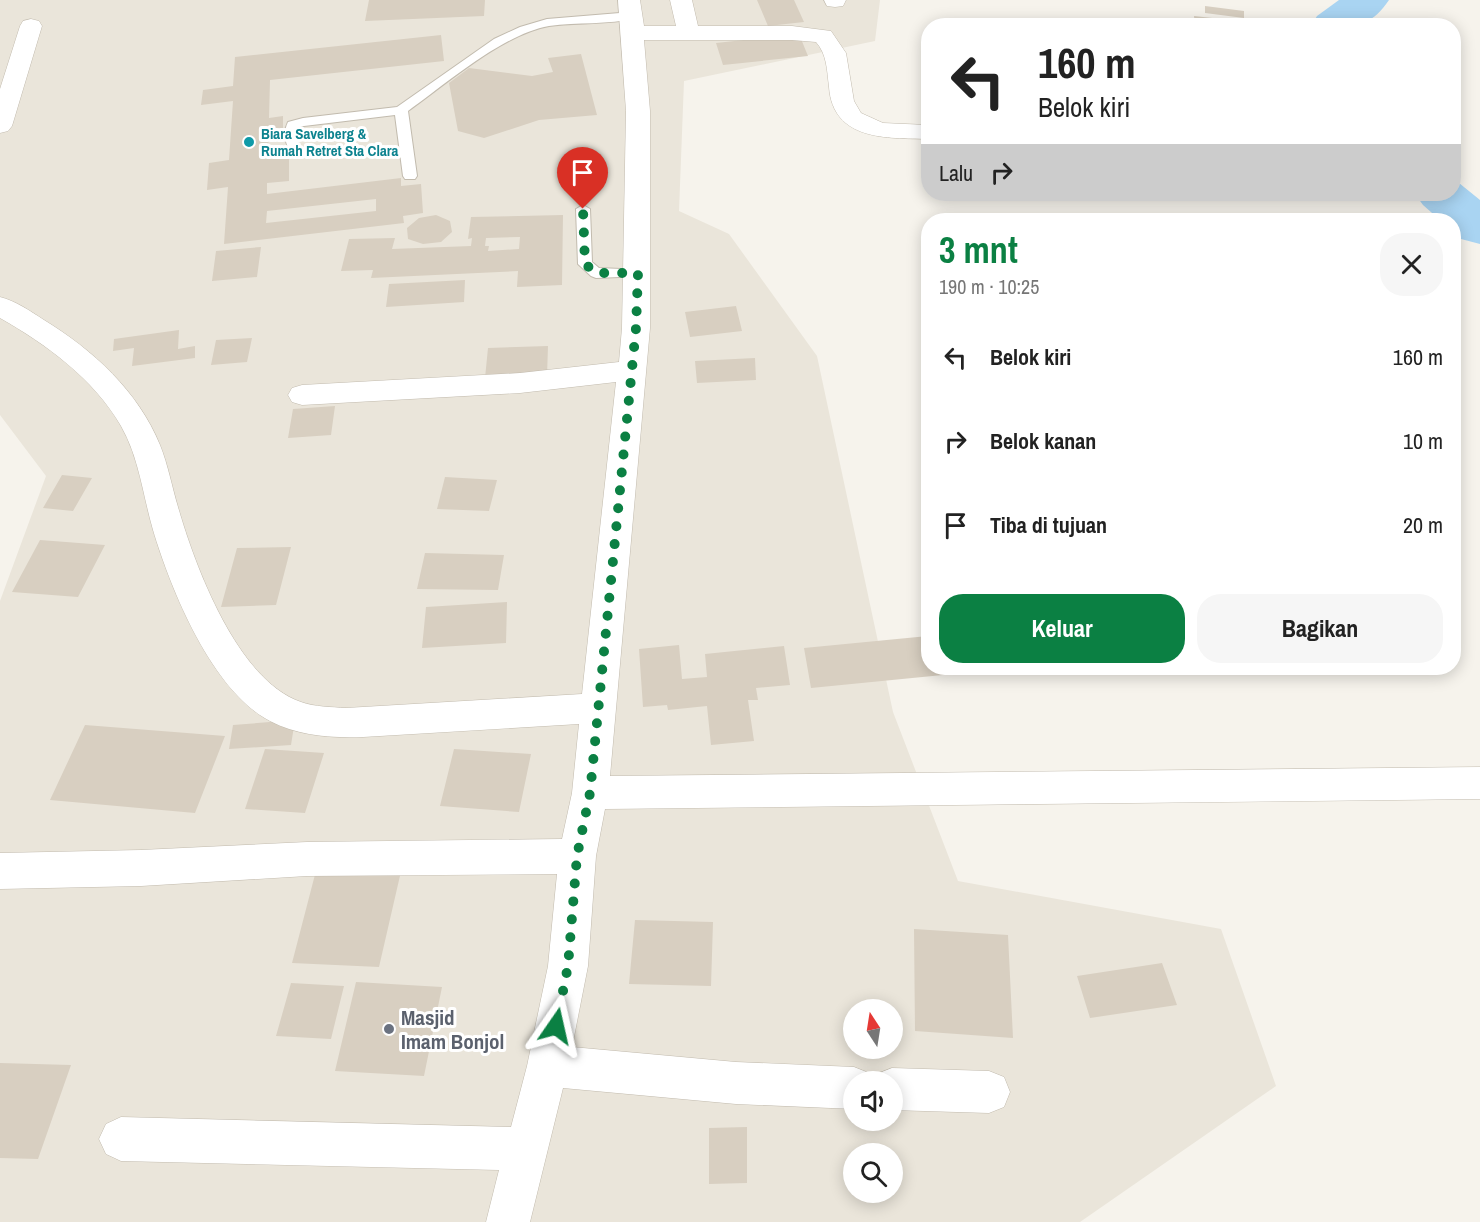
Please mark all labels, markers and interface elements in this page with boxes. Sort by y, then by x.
text: 160 m [1038,35,1136,91]
icon: left [939,42,1017,120]
text: Belok kiri [1038,89,1130,125]
place label: Biara Savelberg & Rumah Retret Sta Clara [261,123,399,161]
marker: Biara Savelberg & Rumah Retret Sta Clara [242,135,256,149]
pin [557,147,608,209]
icon: arrive [566,156,599,189]
icon: right [985,156,1018,189]
text: Lalu [939,158,973,188]
text: 3 mnt [939,226,1018,274]
button: close [1380,233,1443,296]
text: 190 m · 10:25 [939,273,1039,300]
icon: left [939,341,972,374]
text: Belok kiri [990,342,1071,372]
text: 160 m [1393,342,1443,372]
icon: right [939,425,972,458]
text: Belok kanan [990,426,1096,456]
text: 10 m [1403,426,1443,456]
icon: arrive [939,509,972,542]
text: Tiba di tujuan [990,510,1107,540]
text: 20 m [1403,510,1443,540]
button: Keluar [939,594,1185,663]
button: Bagikan [1197,594,1443,663]
position arrow [524,994,588,1058]
north arrow [843,999,903,1059]
map controls [843,999,903,1203]
place label: Masjid Imam Bonjol [401,1003,504,1056]
marker: Masjid Imam Bonjol [382,1022,396,1036]
button: sound [843,1071,903,1131]
button: search [843,1143,903,1203]

